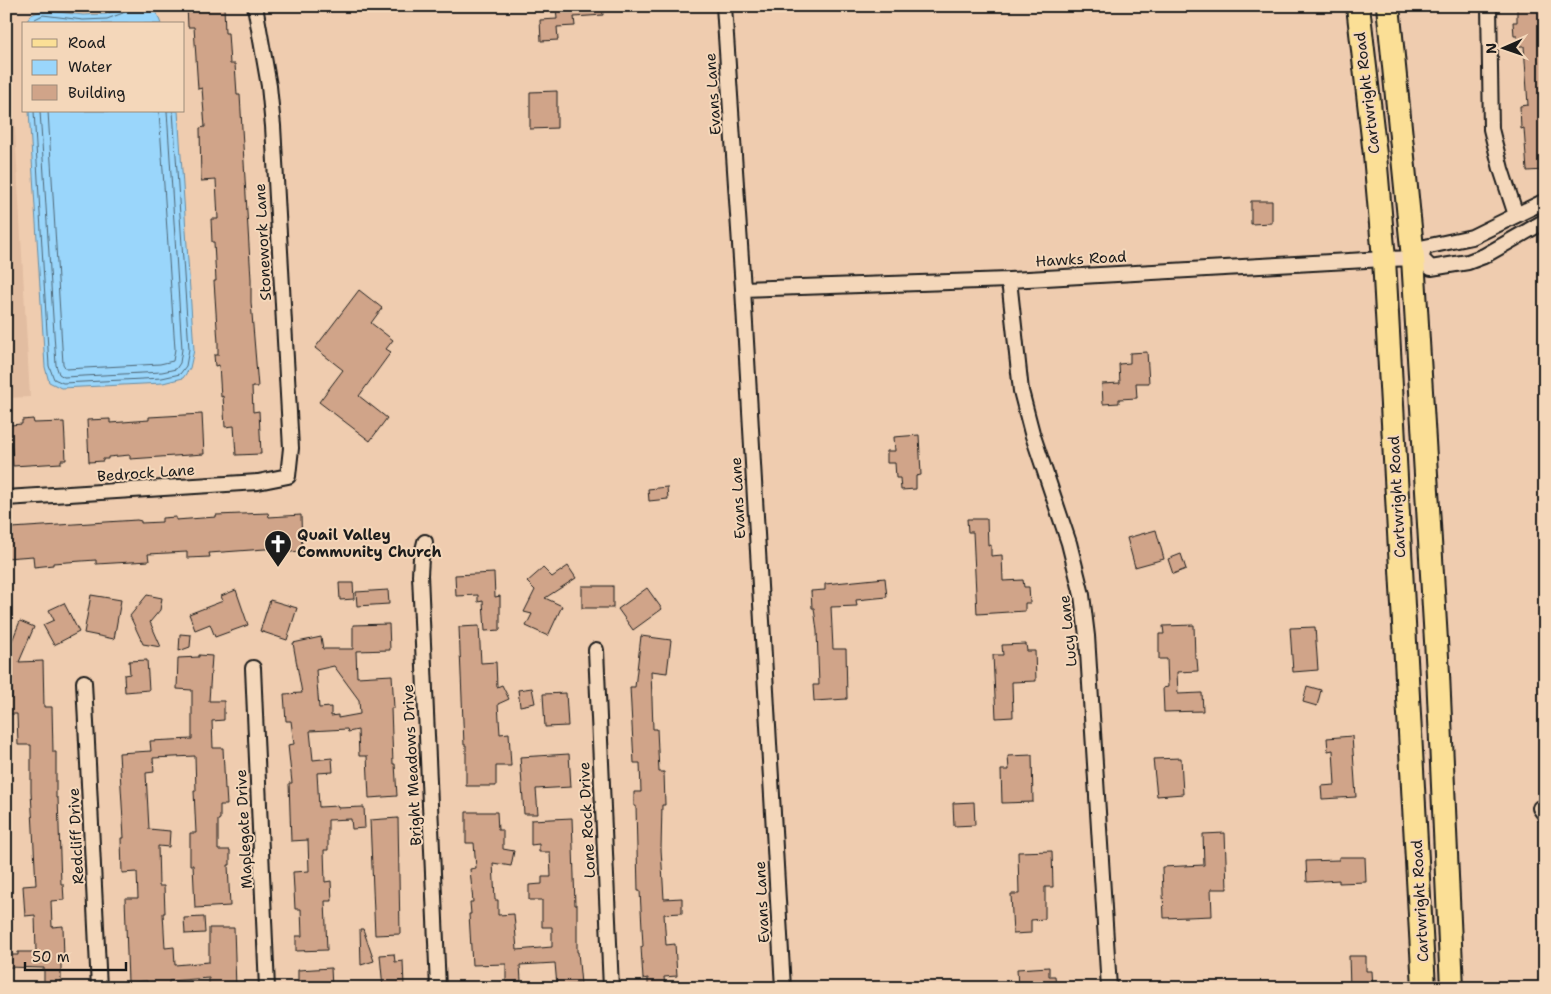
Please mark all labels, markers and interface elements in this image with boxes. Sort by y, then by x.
legend [22,22,185,112]
north arrow [1478,22,1528,72]
street label: Cartwright Road [1350,31,1384,155]
text: Road [68,33,106,53]
text: N [1482,43,1500,54]
street label: Evans Lane [700,52,726,136]
text: Water [68,57,112,77]
text: Building [68,83,125,103]
street label: Stonework Lane [250,183,276,301]
street label: Hawks Road [1035,247,1128,271]
street label: Cartwright Road [1384,435,1410,559]
street label: Evans Lane [726,456,750,540]
street label: Bedrock Lane [97,460,195,486]
place label: Quail Valley Community Church [297,525,441,562]
church icon: Quail Valley Community Church [263,529,293,568]
street label: Lucy Lane [1054,594,1082,668]
street label: Bright Meadows Drive [398,684,426,846]
street label: Lone Rock Drive [574,761,600,879]
street label: Maplegate Drive [231,769,257,889]
street label: Redcliff Drive [63,787,89,885]
street label: Cartwright Road [1407,839,1433,963]
street label: Evans Lane [750,860,774,944]
scale bar [25,939,126,971]
text: 50 m [32,947,70,967]

